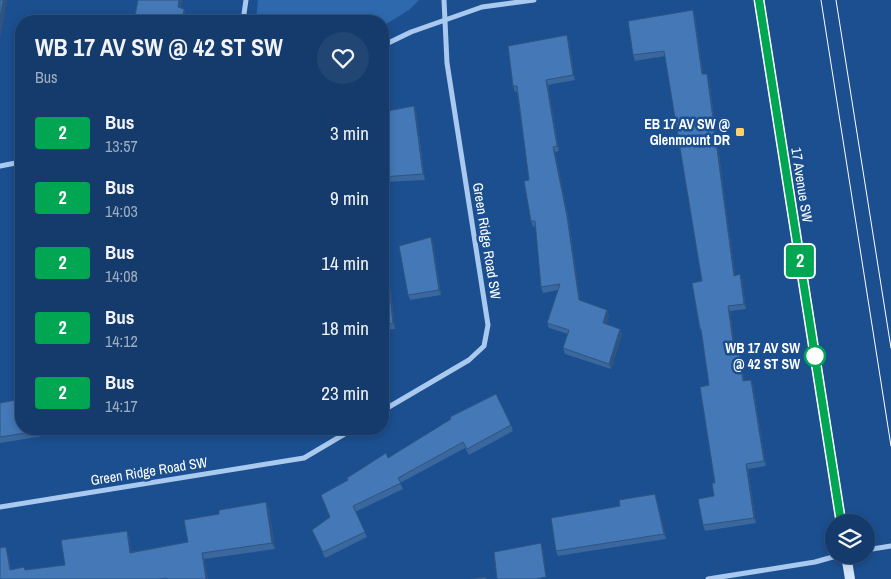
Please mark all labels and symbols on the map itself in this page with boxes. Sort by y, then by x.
place label: EB 17 AV SW @ Glenmount DR [644,115,731,149]
marker: EB 17 AV SW @ Glenmount DR [734,126,746,138]
street label: 17 Avenue SW [787,146,817,224]
street label: Green Ridge Road SW [469,181,505,301]
line badge: 2 [784,245,816,277]
place label: WB 17 AV SW @ 42 ST SW [725,339,800,373]
marker: WB 17 AV SW @ 42 ST SW [804,345,826,367]
street label: Green Ridge Road SW [89,453,209,489]

